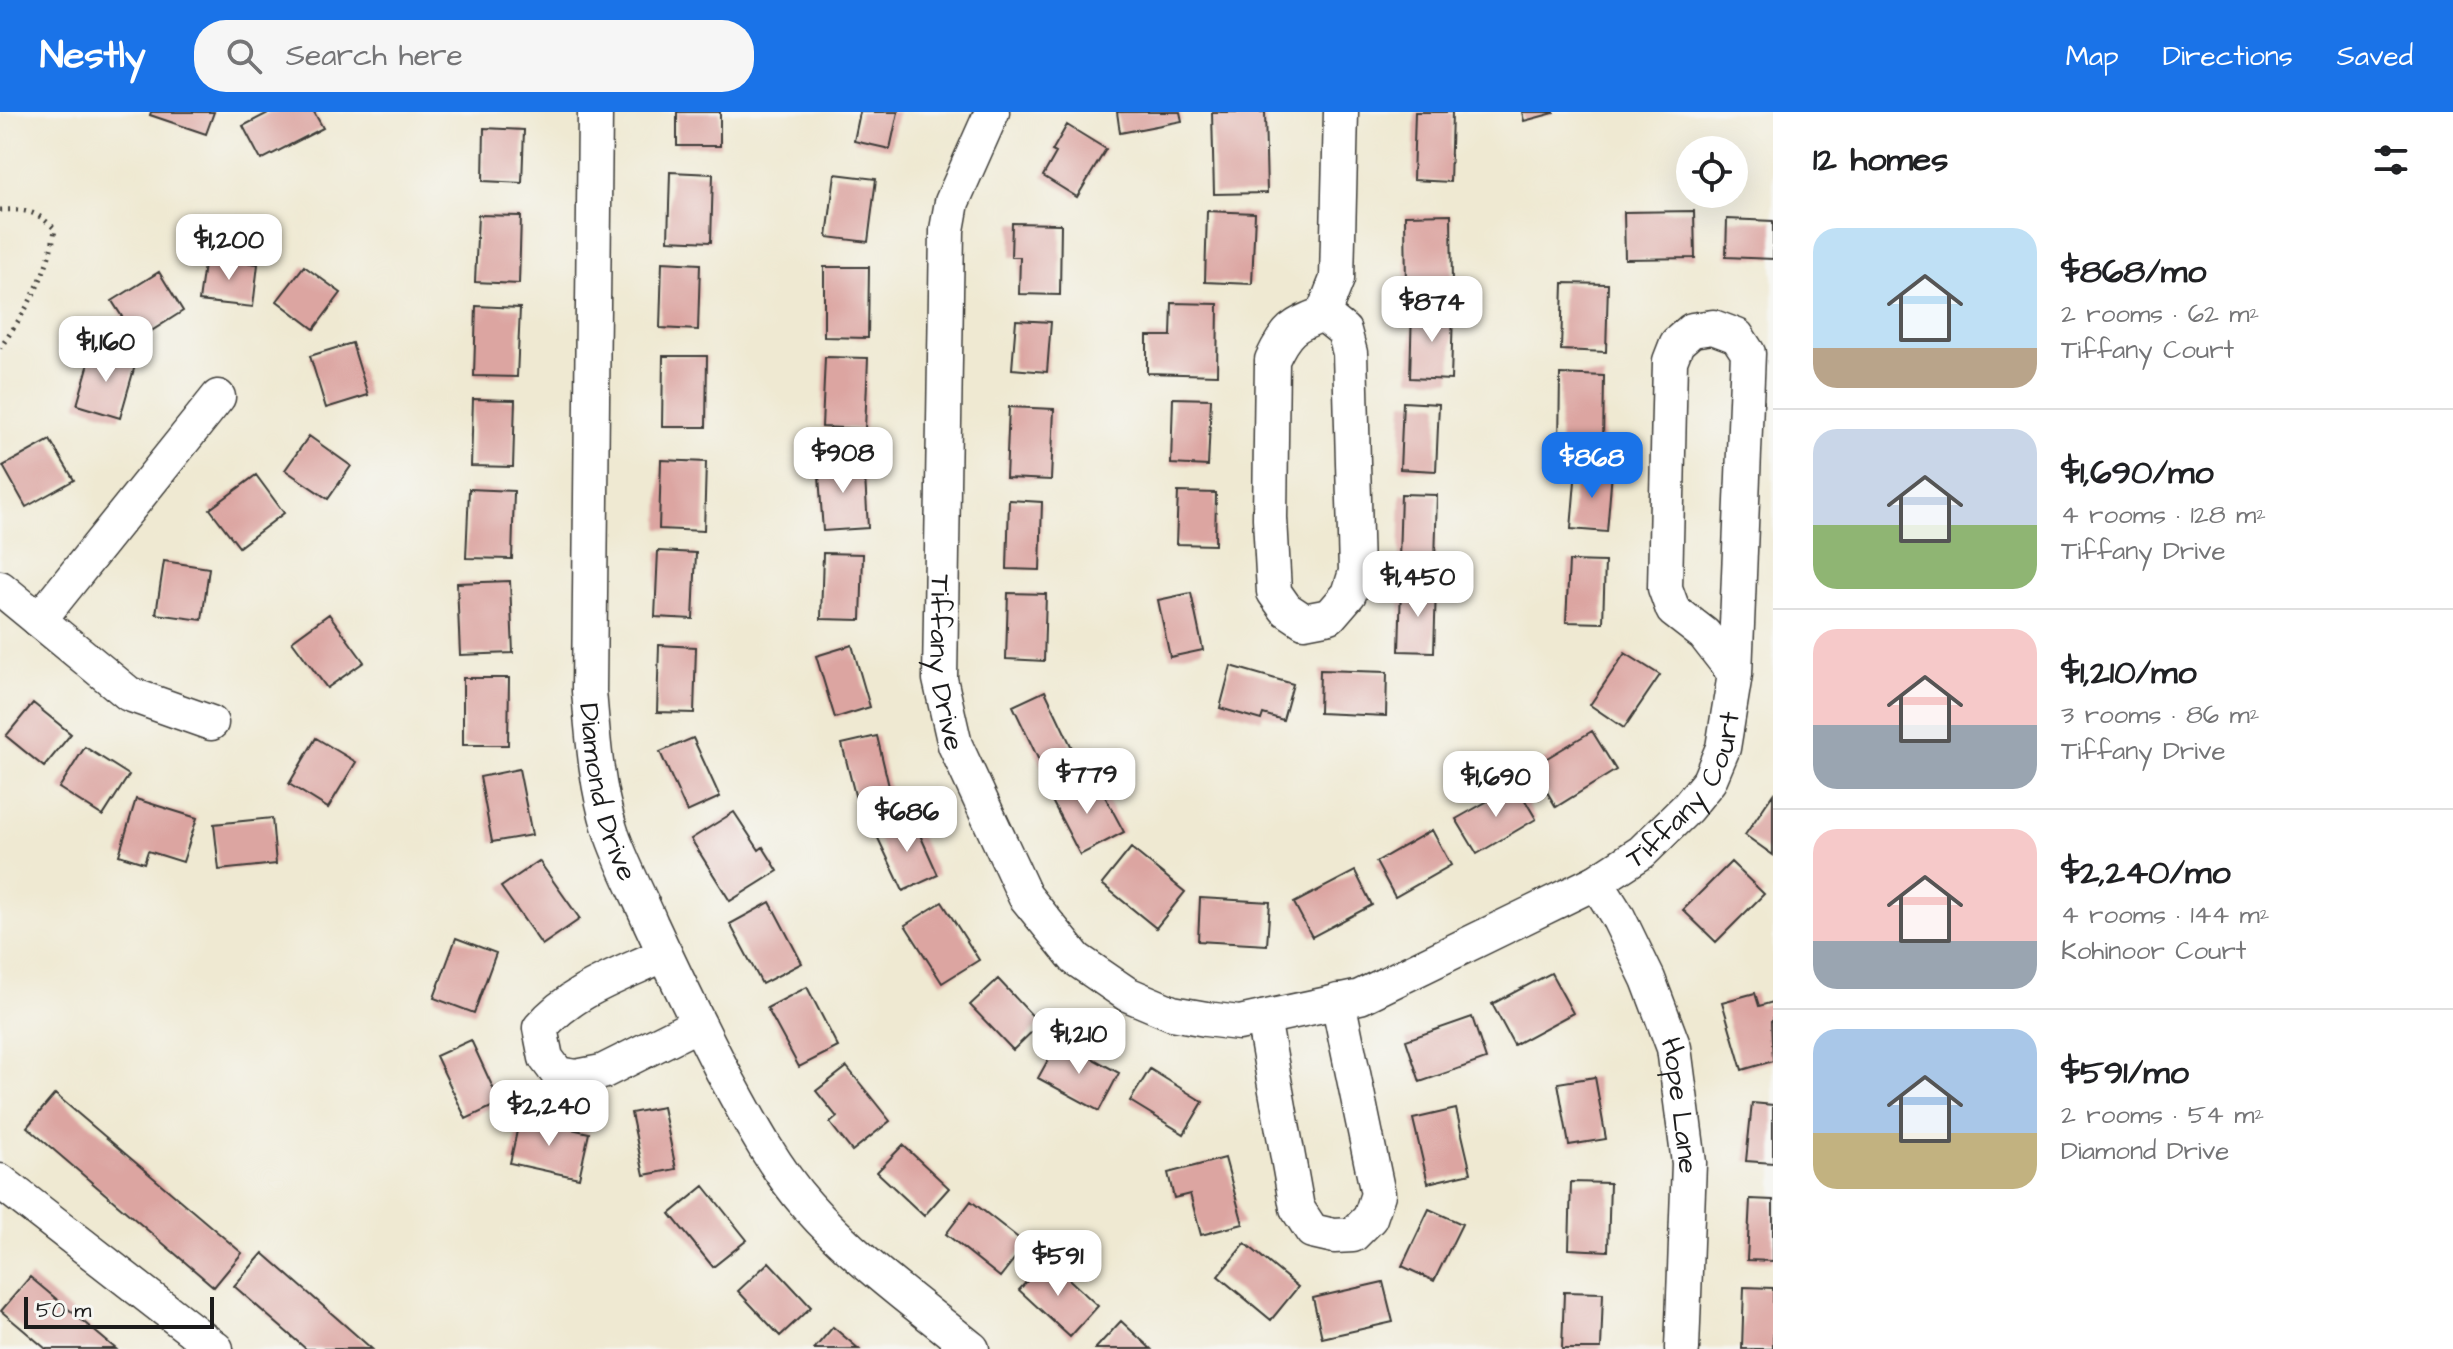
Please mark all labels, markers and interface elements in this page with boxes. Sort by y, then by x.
search box [194,20,754,92]
text: Nestly [40,30,146,82]
icon: search [222,34,266,78]
text: Search here [286,35,463,77]
text: Map [2066,37,2119,76]
text: Directions [2163,37,2293,76]
text: Saved [2337,37,2413,76]
map controls [1676,136,1748,208]
button: locate [1676,136,1748,208]
text: 12 homes [1813,136,1948,184]
icon: filters [2369,138,2413,182]
pin: $1,200 [164,214,294,282]
text: $1,200 [194,222,264,258]
text: $868/mo [2061,248,2206,296]
icon: home [1877,260,1973,356]
pin: $874 [1385,276,1479,344]
text: $874 [1399,284,1465,320]
text: 2 rooms · 62 m² [2061,296,2259,332]
pin: $1,160 [41,316,171,384]
text: $1,160 [77,324,135,360]
text: Tiffany Court [2061,332,2234,368]
pin: $908 [796,427,890,495]
pin: $868 [1545,432,1639,500]
text: $908 [812,435,874,471]
text: $868 [1560,440,1624,476]
text: $1,690/mo [2061,449,2214,497]
icon: home [1877,461,1973,557]
text: 4 rooms · 128 m² [2061,497,2266,533]
text: Tiffany Drive [2061,533,2226,569]
pin: $1,450 [1353,551,1483,619]
text: $1,450 [1381,559,1455,595]
street label: Tiffany Drive [917,574,974,755]
text: $1,210/mo [2061,649,2197,697]
icon: home [1877,661,1973,757]
text: 3 rooms · 86 m² [2061,697,2260,733]
street label: Diamond Drive [569,702,647,887]
street label: Tiffany Court [1619,708,1750,878]
text: Tiffany Drive [2061,733,2226,769]
pin: $779 [1040,748,1134,816]
pin: $1,690 [1431,751,1561,819]
text: $779 [1056,756,1118,792]
text: $1,690 [1461,759,1531,795]
pin: $686 [860,786,954,854]
text: $686 [875,794,939,830]
text: $2,240/mo [2061,849,2231,897]
icon: home [1877,861,1973,957]
text: 4 rooms · 144 m² [2061,897,2270,933]
text: Kohinoor Court [2061,933,2246,969]
pin: $1,210 [1014,1008,1144,1076]
text: $1,210 [1050,1016,1108,1052]
street label: Hope Lane [1651,1032,1707,1174]
text: $591/mo [2061,1049,2189,1097]
icon: home [1877,1061,1973,1157]
pin: $2,240 [484,1080,614,1148]
text: $2,240 [508,1088,590,1124]
text: 2 rooms · 54 m² [2061,1097,2264,1133]
text: Diamond Drive [2061,1133,2229,1169]
pin: $591 [1011,1230,1105,1298]
text: $591 [1032,1238,1084,1274]
scale bar [24,1293,214,1329]
text: 50 m [36,1295,91,1326]

